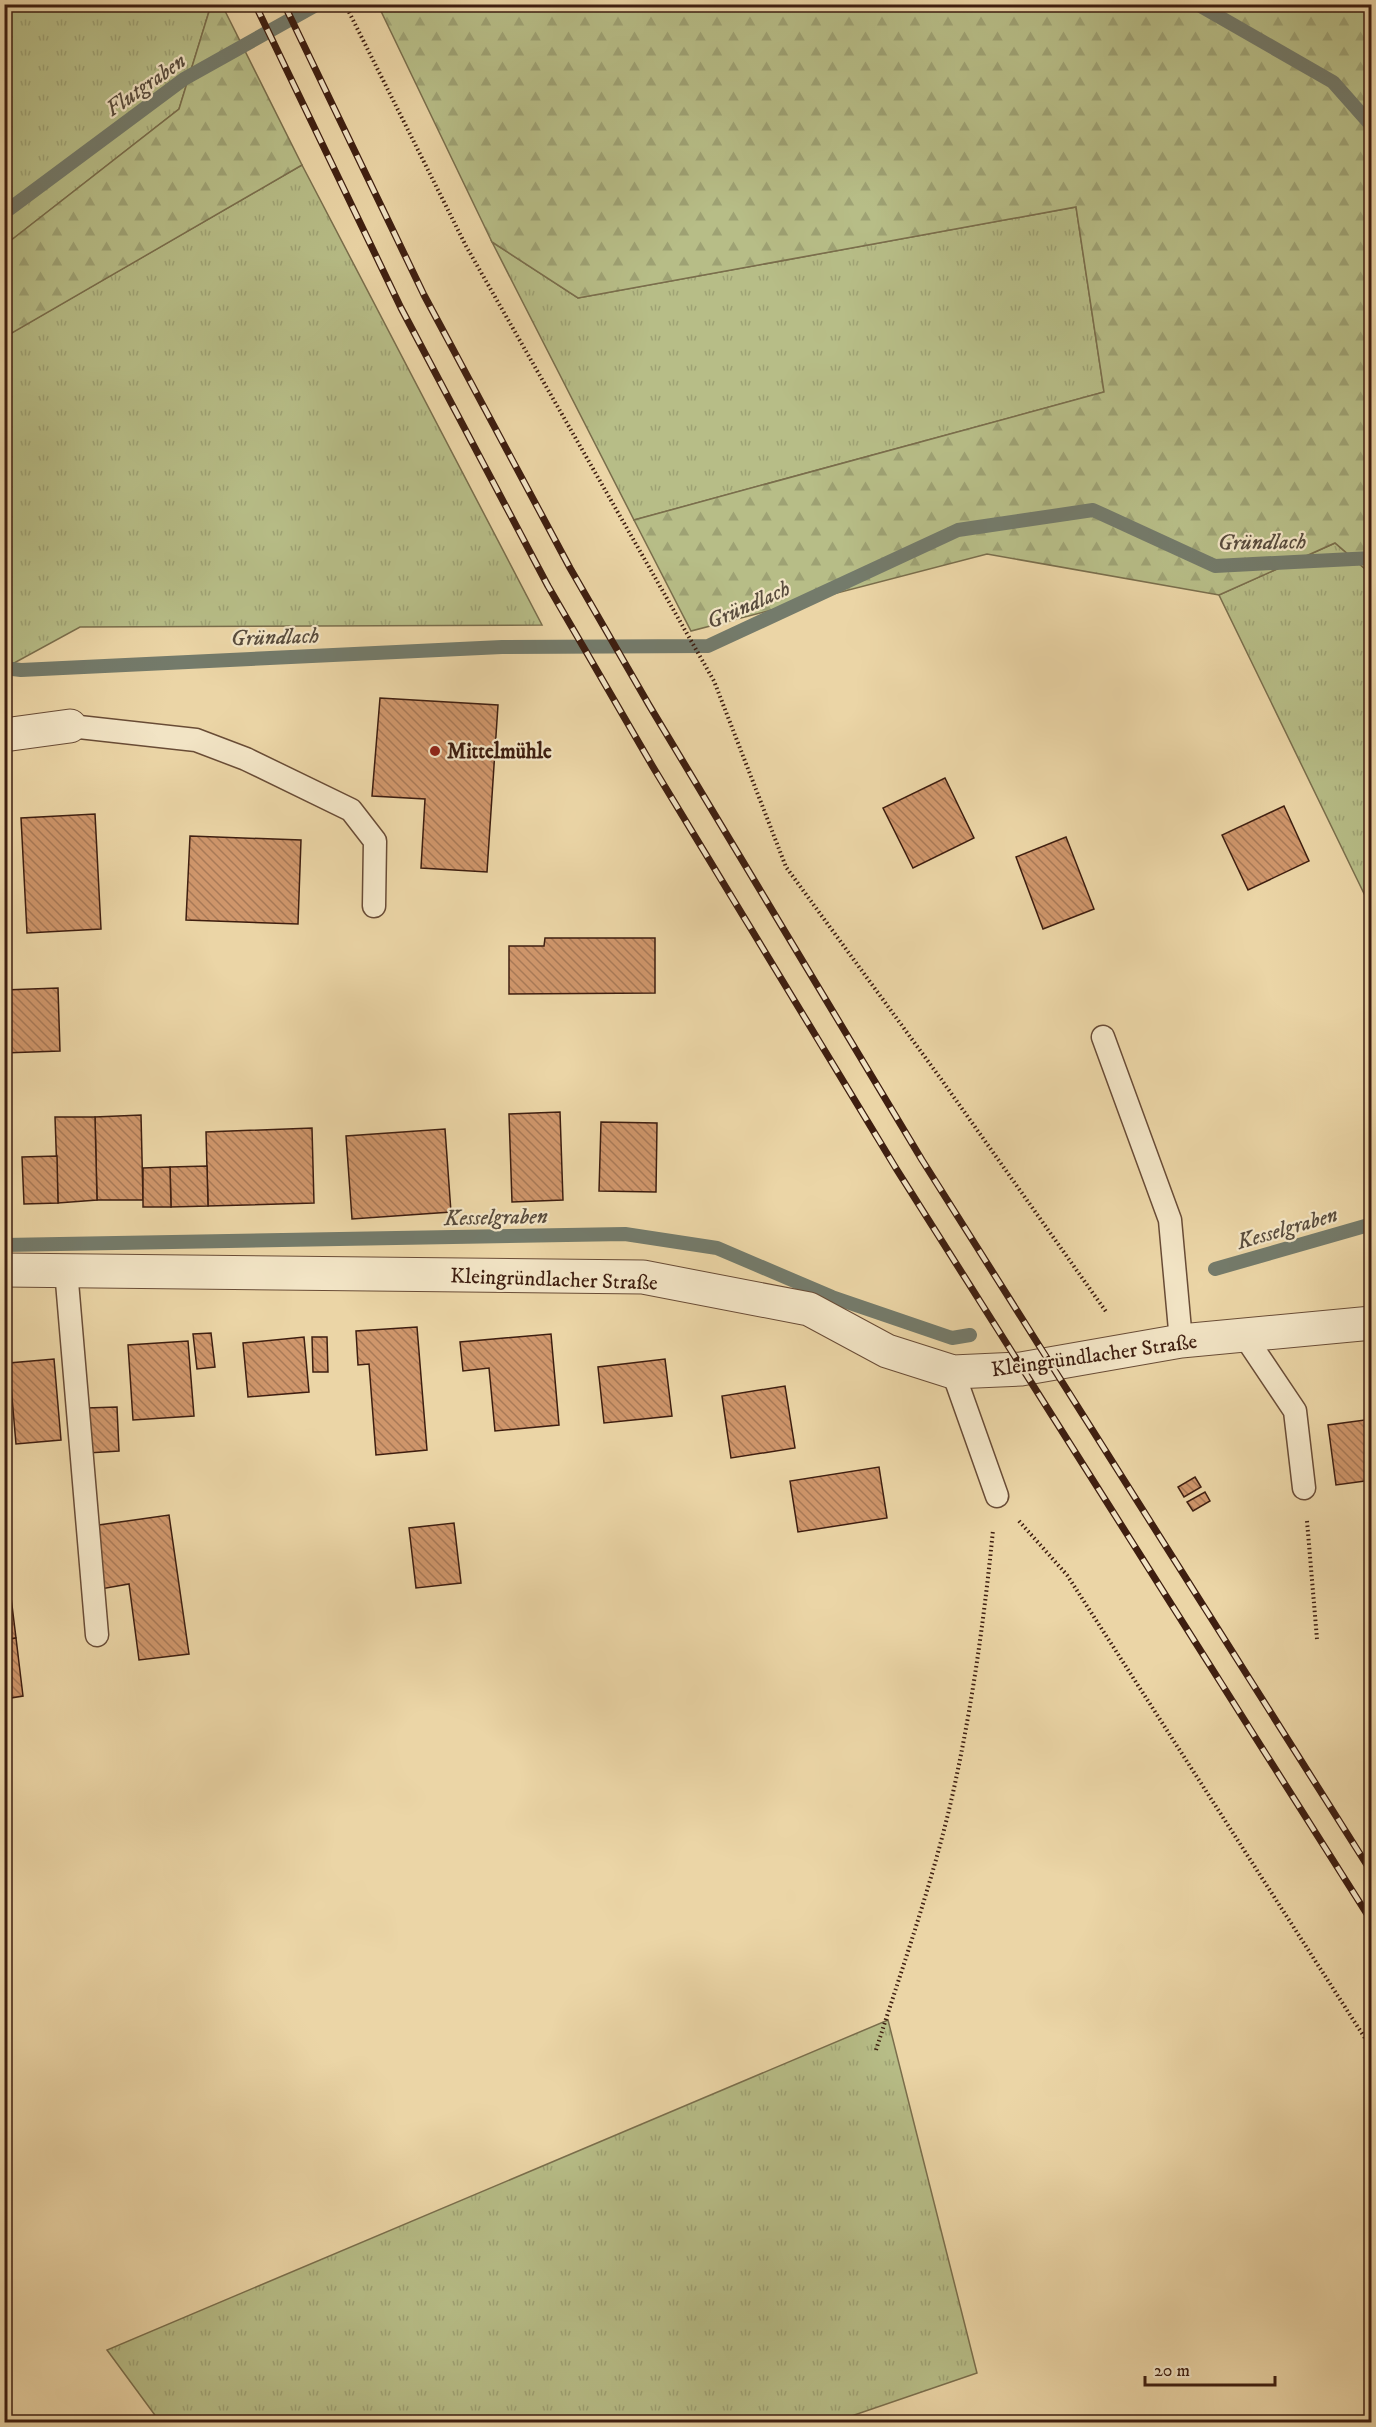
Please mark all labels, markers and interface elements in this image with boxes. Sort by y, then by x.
water label: Flutgraben [100,48,191,123]
water label: Gründlach [1218,528,1307,557]
water label: Gründlach [703,575,795,636]
water label: Gründlach [230,622,320,653]
place label: Mittelmühle [447,739,552,765]
marker: Mittelmühle [428,744,442,758]
water label: Kesselgraben [1233,1201,1341,1256]
water label: Kesselgraben [443,1203,548,1232]
street label: Kleingründlacher Straße [450,1263,659,1297]
street label: Kleingründlacher Straße [989,1329,1199,1383]
scale bar [1145,2349,1276,2387]
text: 20 m [1154,2360,1190,2382]

